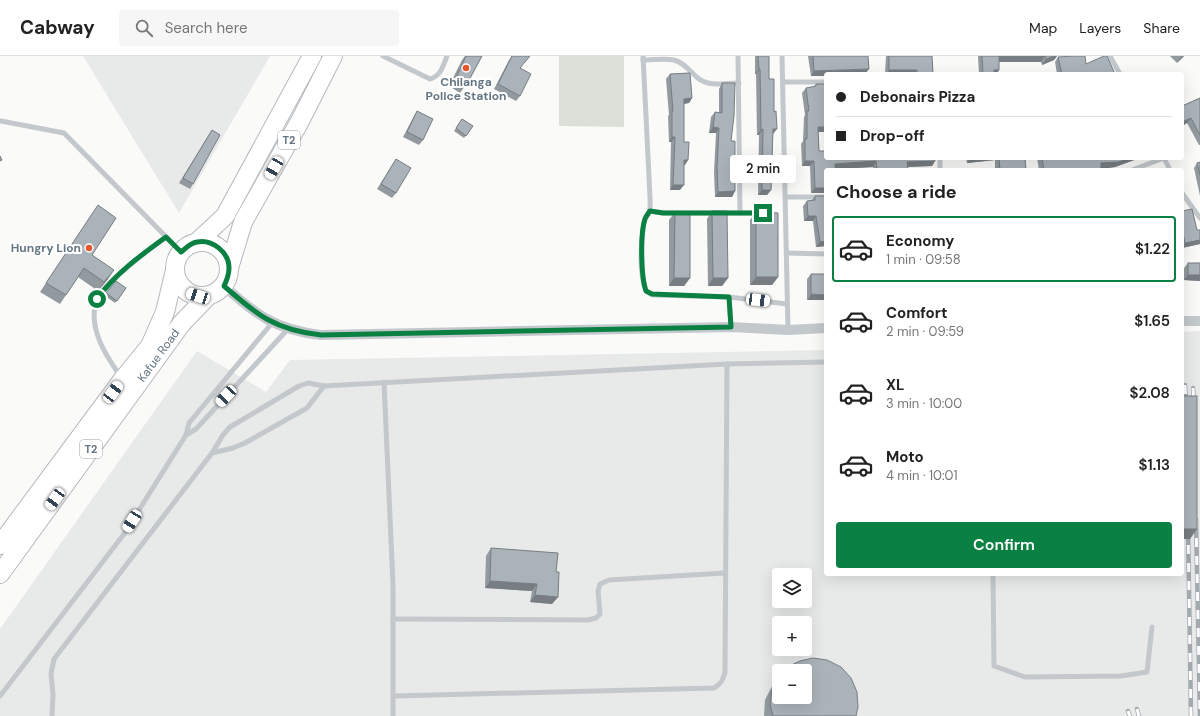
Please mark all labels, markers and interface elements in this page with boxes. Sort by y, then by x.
search box [119,10,399,46]
text: Cabway [20,15,95,40]
icon: search [133,17,155,39]
text: Search here [165,18,247,38]
text: Map [1029,19,1057,37]
text: Layers [1079,19,1121,37]
text: Share [1143,19,1180,37]
marker: Chilanga Police Station [461,63,471,73]
place label: Chilanga Police Station [426,74,506,104]
text: Debonairs Pizza [860,87,975,107]
text: Drop-off [860,126,925,146]
road number: T2 [278,131,300,149]
car [263,155,285,181]
callout: 2 min [730,155,796,183]
text: 2 min [746,160,780,177]
text: Choose a ride [836,180,957,204]
route end [754,204,772,222]
icon: car [838,231,874,267]
text: Economy [886,231,954,251]
text: $1.22 [1135,239,1170,259]
place label: Hungry Lion [11,240,81,256]
marker: Hungry Lion [84,243,94,253]
text: 1 min · 09:58 [886,251,961,268]
car [185,287,211,305]
route start [88,290,106,308]
car [745,293,771,307]
icon: car [838,303,874,339]
text: Comfort [886,303,947,323]
text: $1.65 [1134,311,1170,331]
text: 2 min · 09:59 [886,323,964,340]
street label: Kafue Road [134,326,183,385]
icon: car [838,375,874,411]
text: XL [886,375,904,395]
car [101,379,125,405]
car [213,383,239,409]
text: $2.08 [1130,383,1170,403]
text: 3 min · 10:00 [886,395,962,412]
road number: T2 [80,440,102,458]
icon: car [838,447,874,483]
text: Moto [886,447,924,467]
text: $1.13 [1139,455,1170,475]
text: 4 min · 10:01 [886,467,958,484]
car [43,486,67,512]
car [121,508,143,534]
button: Confirm [836,522,1172,568]
map controls [772,568,812,704]
button: layers [772,568,812,608]
button: + [772,616,812,656]
button: − [772,664,812,704]

